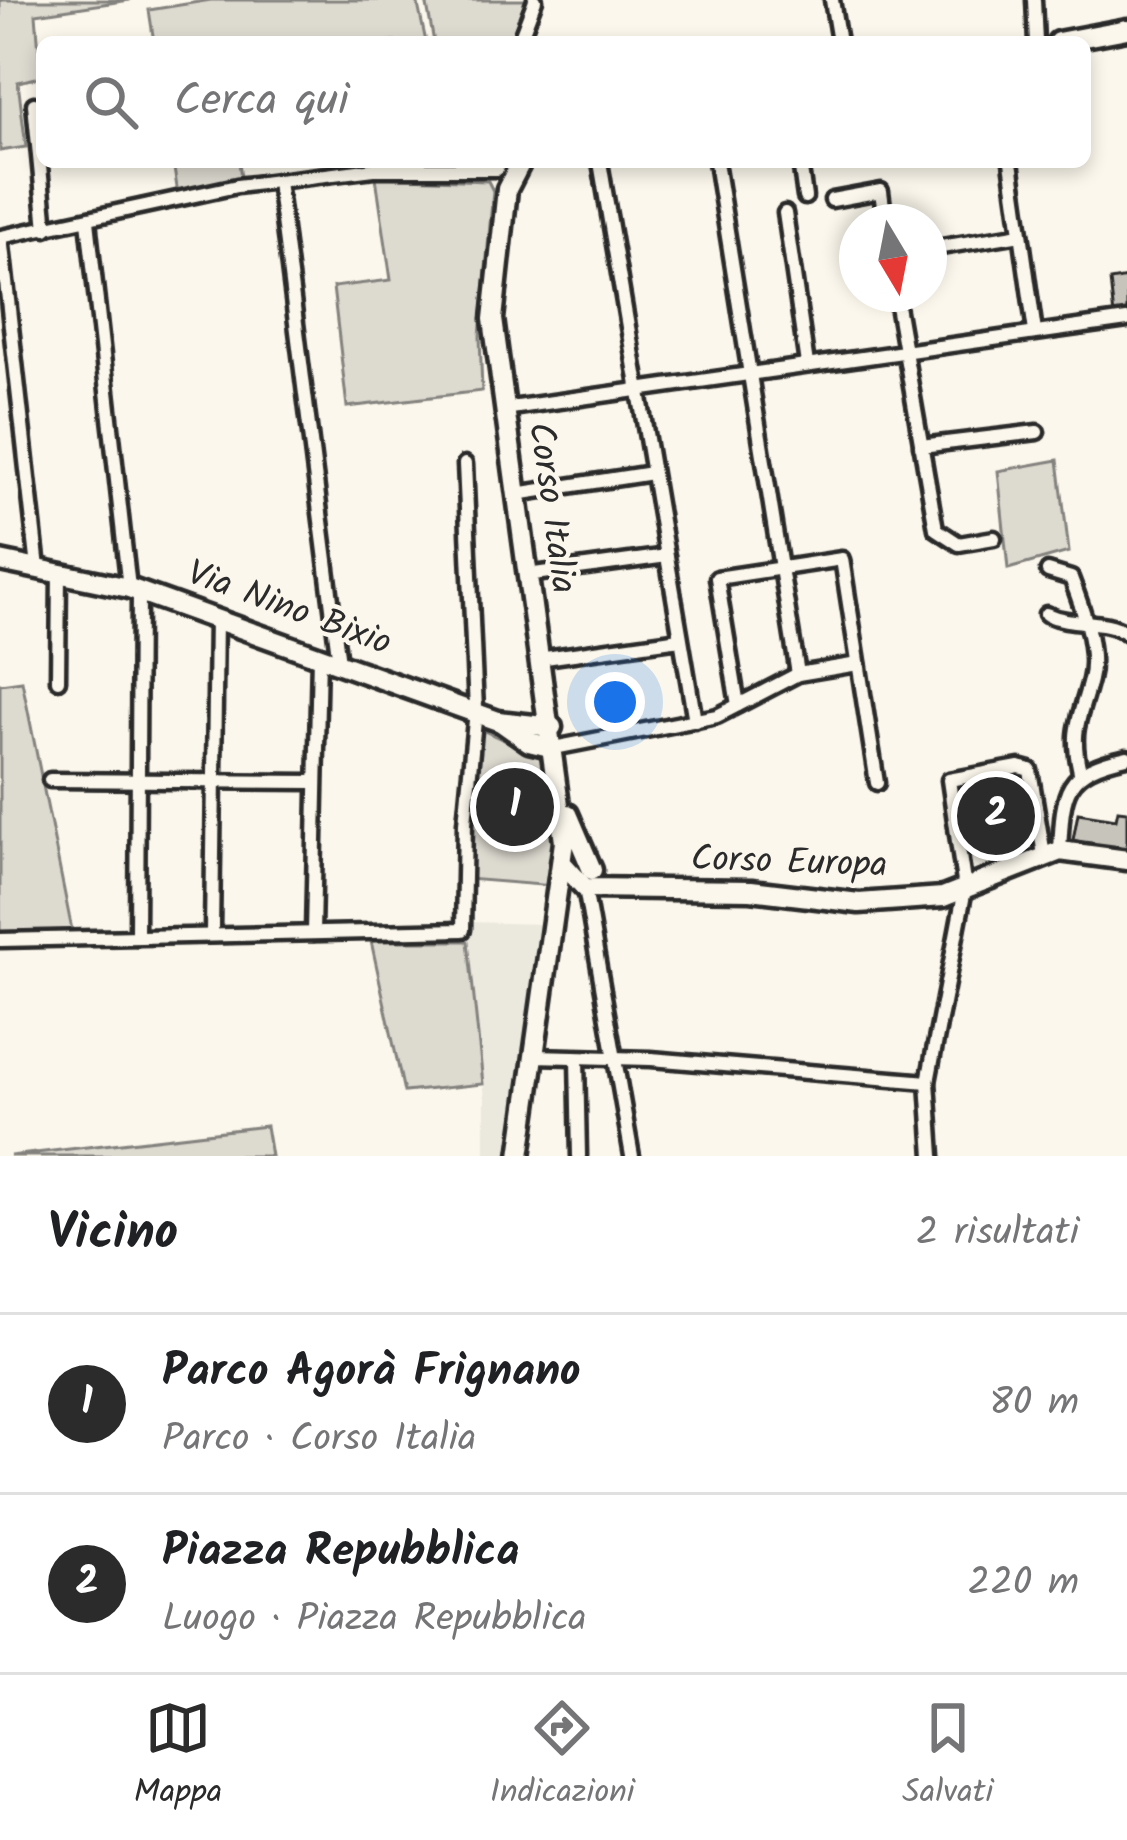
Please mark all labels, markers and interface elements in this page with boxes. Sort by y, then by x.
search box [36,36,1091,168]
text: Cerca qui [174,66,349,138]
icon: search [78,69,144,135]
north arrow [839,204,947,312]
street label: Corso Italia [511,419,591,597]
street label: Via Nino Bixio [179,546,399,672]
your location [585,672,645,732]
pin: 1 [476,762,554,852]
pin: 2 [957,771,1035,861]
street label: Corso Europa [690,831,888,895]
text: Vicino [48,1194,178,1275]
text: 2 risultati [916,1203,1079,1265]
text: Parco Agorà Frignano [162,1337,581,1409]
text: 1 [81,1373,93,1435]
text: 80 m [989,1373,1079,1435]
text: Parco · Corso Italia [162,1409,476,1471]
text: Piazza Repubblica [162,1517,520,1589]
text: 2 [76,1553,98,1615]
text: 220 m [967,1553,1079,1615]
text: Luogo · Piazza Repubblica [162,1589,587,1651]
tab: Mappa [134,1695,222,1820]
tab: Indicazioni [490,1695,635,1820]
tab: Salvati [902,1695,993,1820]

